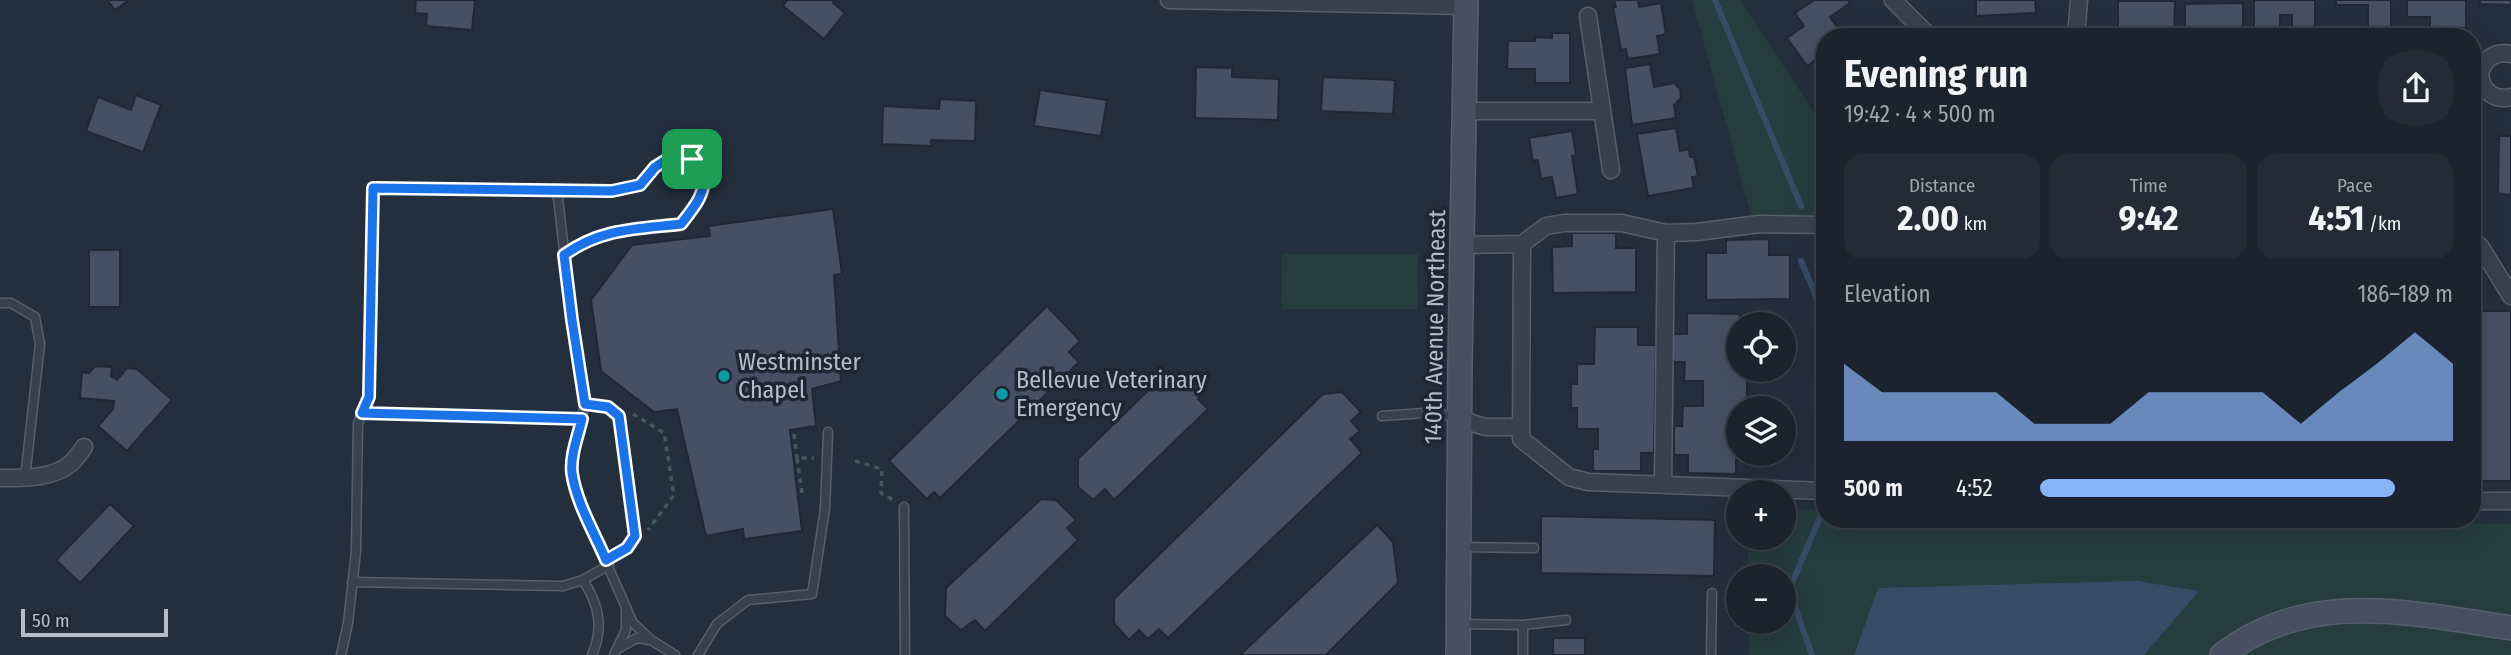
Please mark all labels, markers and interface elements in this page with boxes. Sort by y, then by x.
text: Evening run [1844,51,2028,97]
button: share [2379,51,2453,125]
text: 19:42 · 4 × 500 m [1844,100,1996,128]
pin [662,129,722,189]
icon: arrive [673,140,711,178]
text: Distance [1909,174,1975,197]
text: Time [2130,174,2167,197]
text: Pace [2337,174,2373,197]
text: 2.00 [1897,197,1959,239]
text: 9:42 [2119,197,2178,239]
text: 4:51 [2308,197,2365,239]
street label: 140th Avenue Northeast [1419,209,1451,445]
text: km [1959,212,1987,235]
text: /km [2365,212,2401,235]
text: Elevation [1844,280,1931,308]
text: 186–189 m [2357,280,2453,308]
map controls [1726,312,1796,634]
button: locate [1726,312,1796,382]
place label: Westminster Chapel [738,348,861,404]
place label: Bellevue Veterinary Emergency [1016,366,1207,422]
marker: Westminster Chapel [716,368,732,384]
marker: Bellevue Veterinary Emergency [994,386,1010,402]
button: layers [1726,396,1796,466]
text: 500 m [1844,474,1903,502]
text: 4:52 [1956,474,1993,502]
button: + [1726,480,1796,550]
button: − [1726,564,1796,634]
scale bar [21,606,168,638]
text: 50 m [32,609,70,632]

